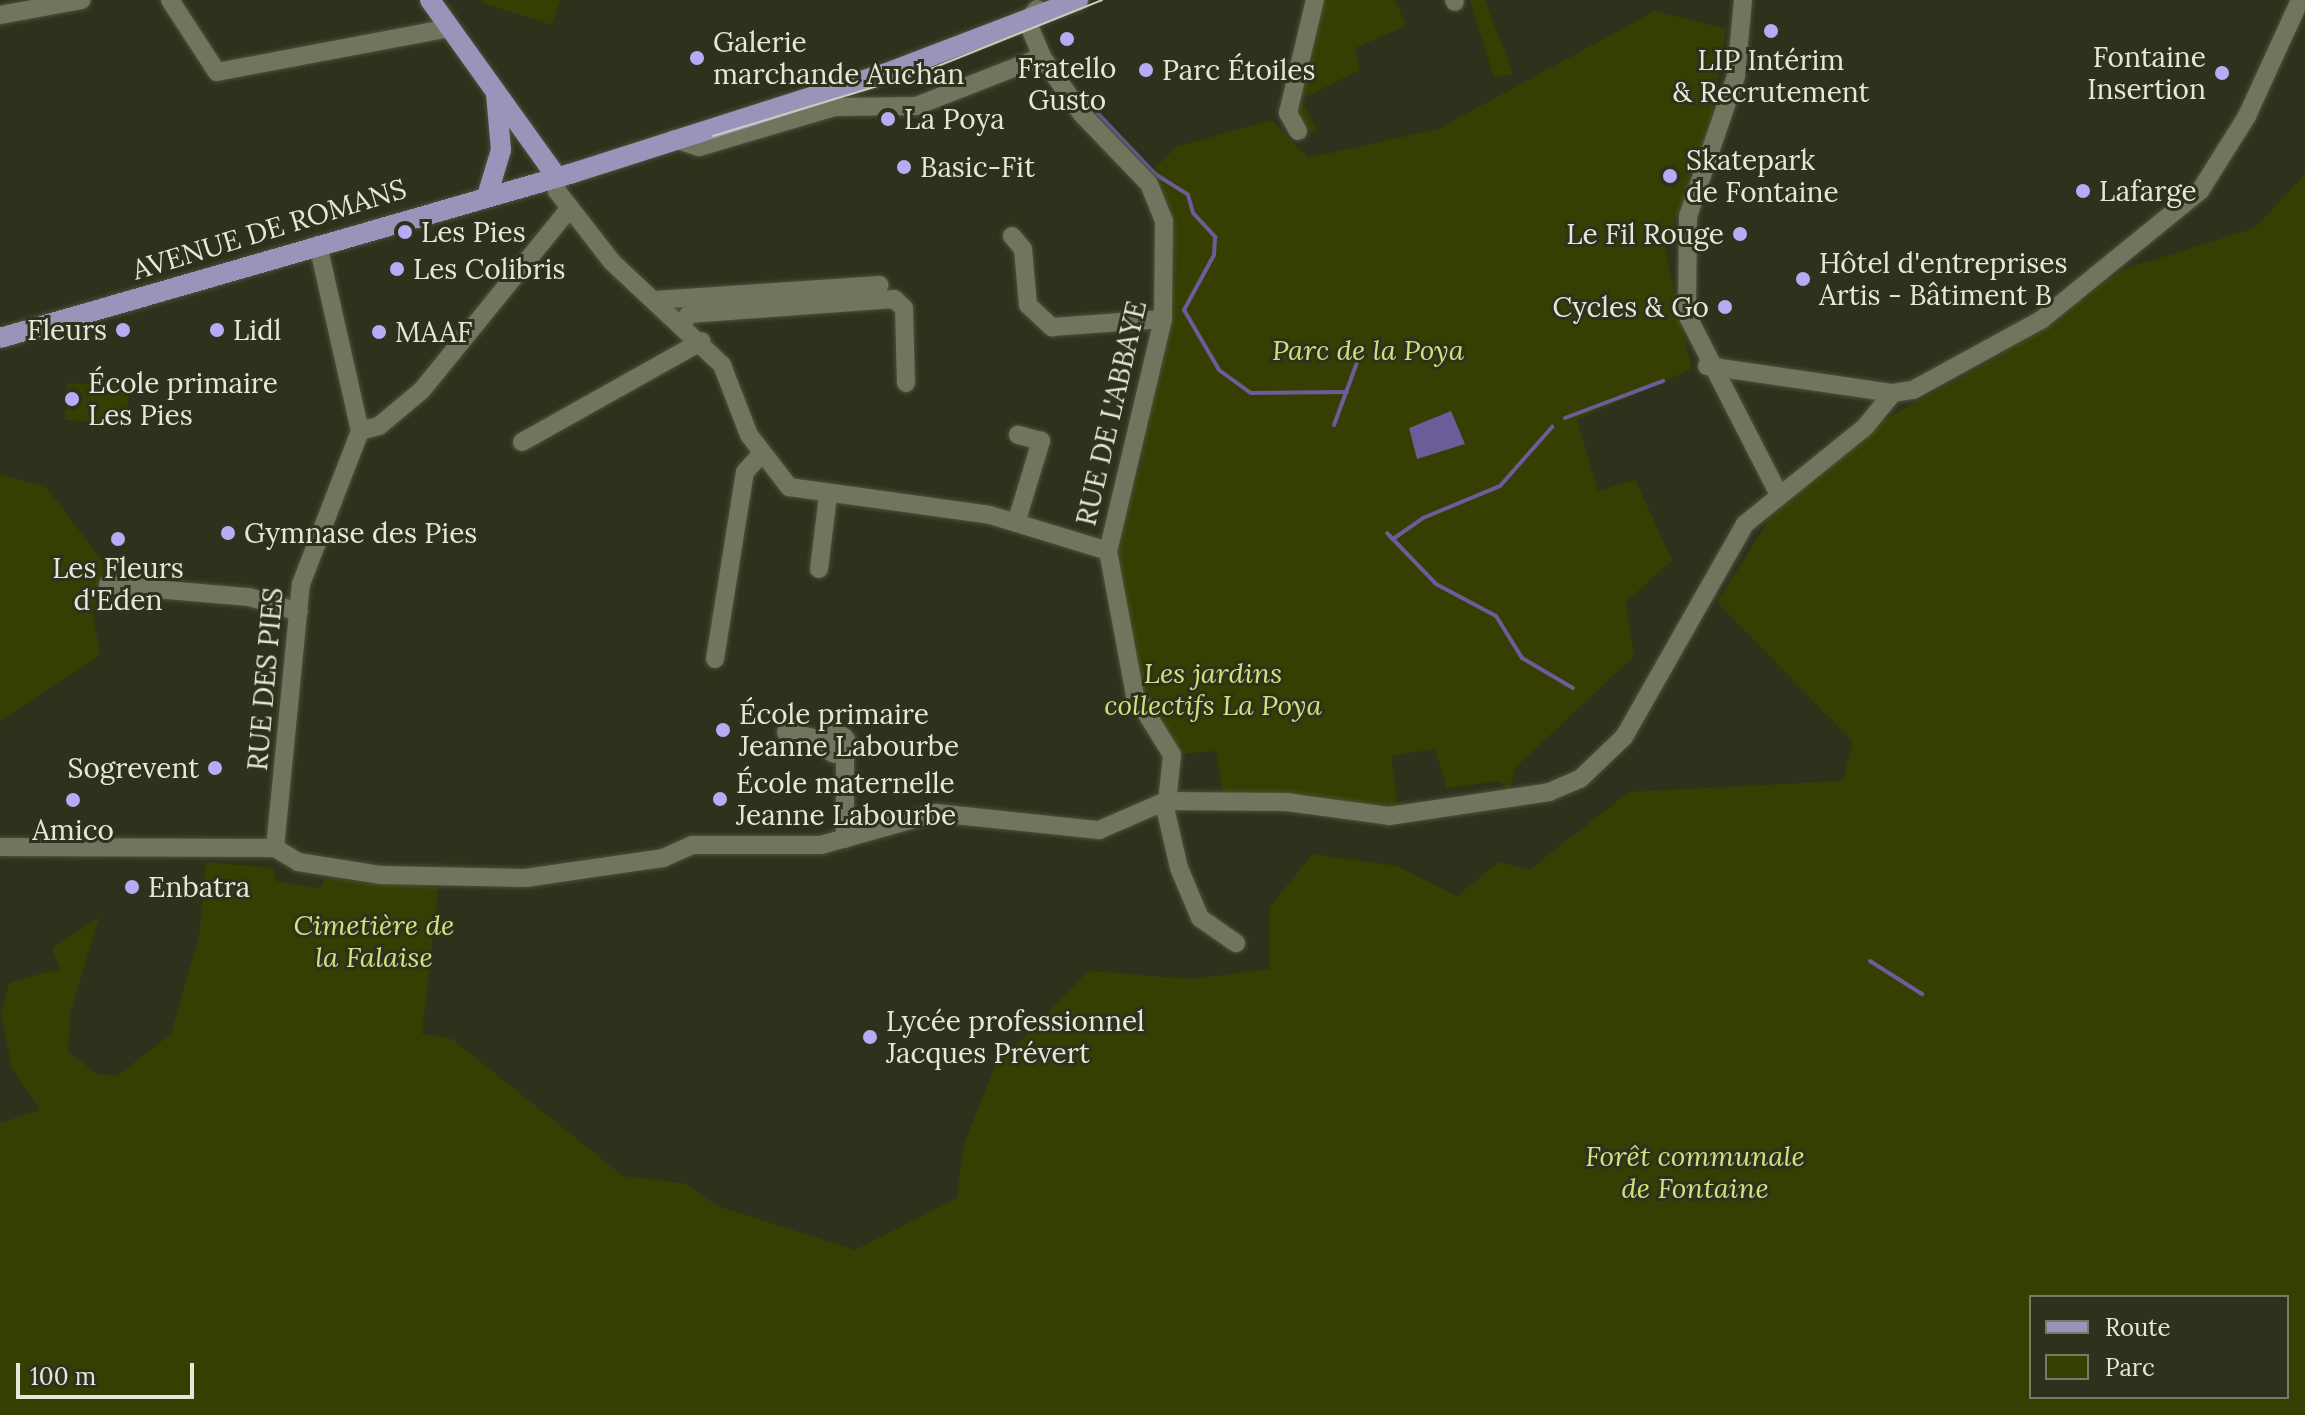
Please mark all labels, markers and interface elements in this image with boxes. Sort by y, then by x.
marker: LIP Intérim & Recrutement [1762,22,1780,40]
place label: Galerie marchande Auchan [713,25,964,91]
marker: Fratello Gusto [1058,30,1076,48]
place label: Fontaine Insertion [2087,40,2206,106]
place label: LIP Intérim & Recrutement [1673,43,1869,109]
marker: Galerie marchande Auchan [688,49,706,67]
place label: Fratello Gusto [1018,51,1116,117]
place label: Parc Étoiles [1162,53,1315,87]
marker: Parc Étoiles [1137,61,1155,79]
marker: Fontaine Insertion [2213,64,2231,82]
place label: La Poya [904,102,1005,136]
marker: La Poya [879,110,897,128]
place label: Skatepark de Fontaine [1686,143,1839,209]
place label: Basic-Fit [920,150,1035,184]
marker: Basic-Fit [895,158,913,176]
marker: Skatepark de Fontaine [1661,167,1679,185]
street label: AVENUE DE ROMANS [128,171,410,287]
place label: Lafarge [2099,174,2197,208]
marker: Lafarge [2074,182,2092,200]
place label: Les Pies [421,215,526,249]
place label: Le Fil Rouge [1566,217,1724,251]
marker: Les Pies [396,223,414,241]
marker: Le Fil Rouge [1731,225,1749,243]
place label: Hôtel d'entreprises Artis - Bâtiment B [1819,246,2067,312]
place label: Les Colibris [413,252,565,286]
marker: Les Colibris [388,260,406,278]
marker: Hôtel d'entreprises Artis - Bâtiment B [1794,270,1812,288]
place label: Cycles & Go [1552,290,1709,324]
street label: RUE DE L'ABBAYE [1069,297,1153,529]
marker: Cycles & Go [1716,298,1734,316]
place label: Fleurs [27,313,107,347]
place label: Lidl [233,313,281,347]
place label: MAAF [395,315,472,349]
marker: Fleurs [114,321,132,339]
marker: Lidl [208,321,226,339]
marker: MAAF [370,323,388,341]
park label: Parc de la Poya [1272,333,1464,367]
place label: École primaire Les Pies [88,366,278,432]
marker: École primaire Les Pies [63,390,81,408]
place label: Gymnase des Pies [244,516,477,550]
marker: Gymnase des Pies [219,524,237,542]
marker: Les Fleurs d'Eden [109,530,127,548]
place label: Les Fleurs d'Eden [52,551,184,617]
street label: RUE DES PIES [240,586,290,772]
park label: Les jardins collectifs La Poya [1104,656,1322,722]
place label: École primaire Jeanne Labourbe [739,697,959,763]
marker: École primaire Jeanne Labourbe [714,721,732,739]
place label: Sogrevent [68,751,199,785]
marker: Sogrevent [206,759,224,777]
place label: École maternelle Jeanne Labourbe [736,766,956,832]
marker: École maternelle Jeanne Labourbe [711,790,729,808]
marker: Amico [64,791,82,809]
place label: Amico [32,813,114,847]
place label: Enbatra [148,870,250,904]
marker: Enbatra [123,878,141,896]
park label: Cimetière de la Falaise [294,908,454,974]
place label: Lycée professionnel Jacques Prévert [886,1004,1145,1070]
marker: Lycée professionnel Jacques Prévert [861,1028,879,1046]
park label: Forêt communale de Fontaine [1585,1139,1805,1205]
legend [2029,1295,2289,1399]
text: Route [2105,1312,2171,1343]
scale bar [20,1347,198,1397]
text: Parc [2105,1352,2155,1383]
text: 100 m [30,1361,96,1392]

